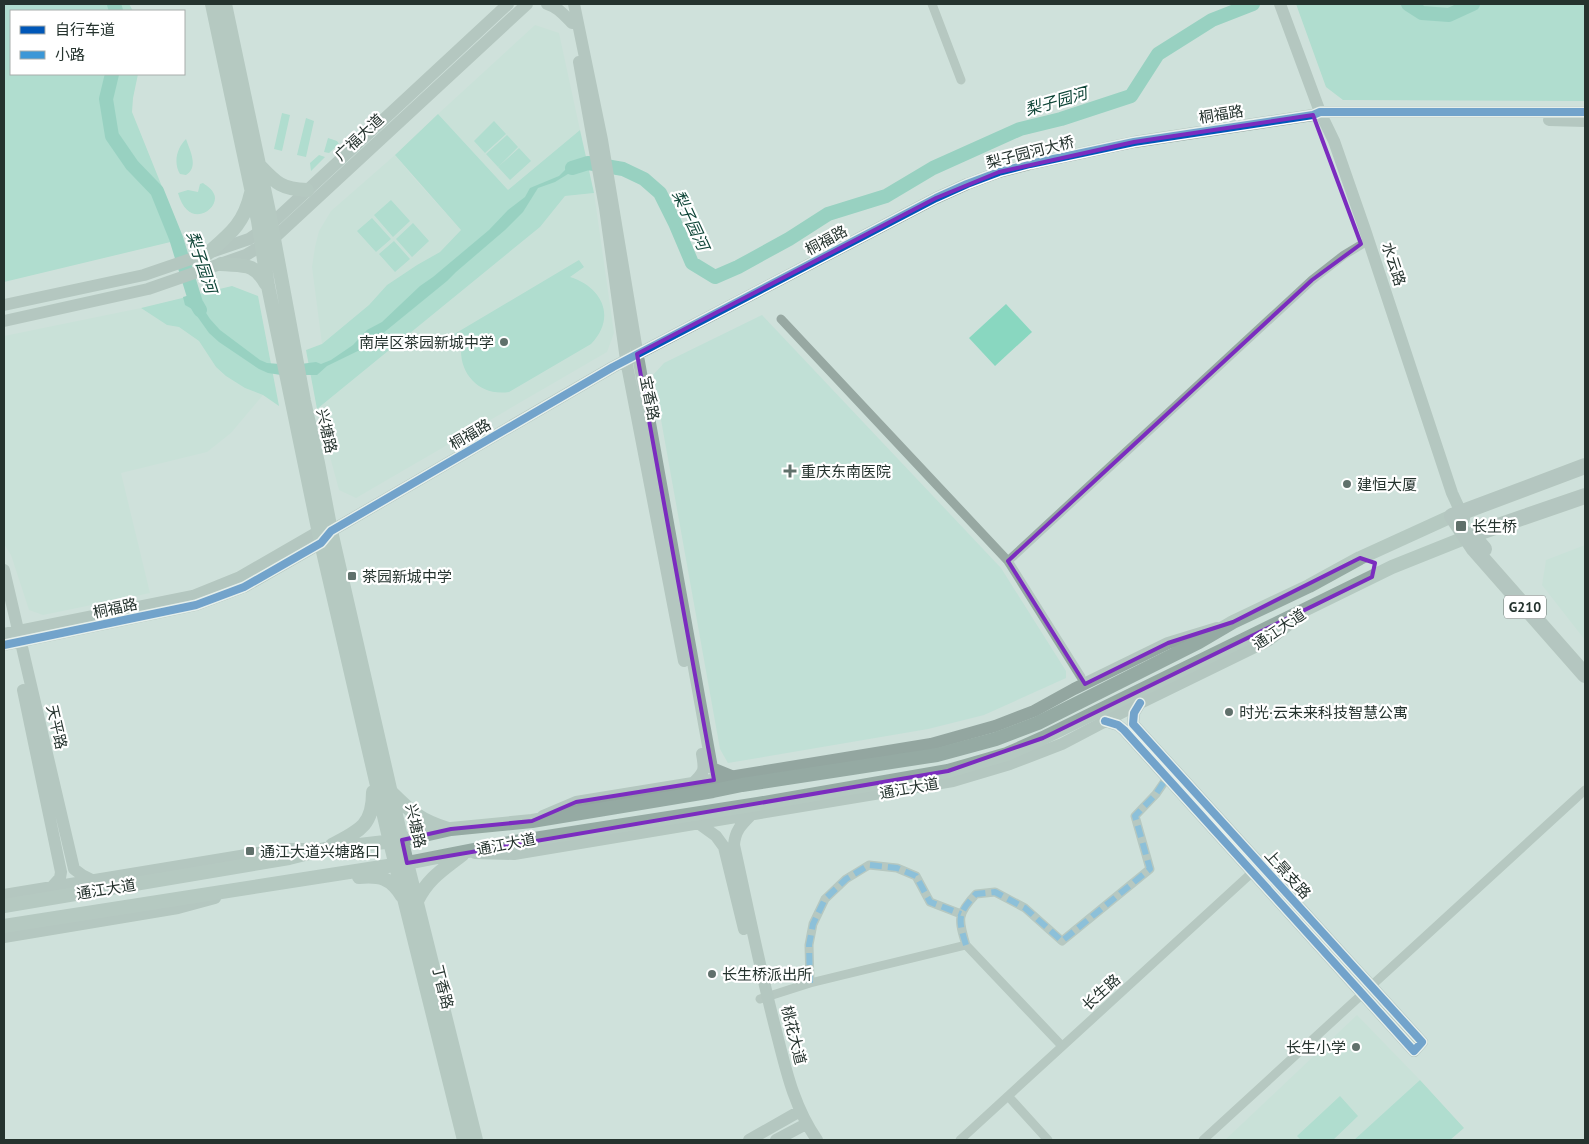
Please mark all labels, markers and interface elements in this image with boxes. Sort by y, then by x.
legend [10,10,185,75]
text: 自行车道 [55,20,115,39]
text: 小路 [55,45,85,64]
water label: 梨子园河 [1022,82,1092,119]
street label: 桐福路 [1197,101,1245,127]
street label: 广福大道 [331,110,387,164]
street label: 梨子园河大桥 [984,132,1076,172]
water label: 梨子园河 [668,187,715,256]
street label: 桐福路 [802,221,850,259]
water label: 梨子园河 [183,228,222,298]
street label: 水云路 [1378,240,1410,288]
place label: 南岸区茶园新城中学 [359,333,494,352]
marker: 南岸区茶园新城中学 [498,336,510,348]
street label: 宝香路 [636,374,664,422]
street label: 兴塘路 [313,407,341,455]
street label: 桐福路 [446,415,494,453]
place label: 重庆东南医院 [801,462,891,481]
marker: 重庆东南医院 [783,464,797,478]
place label: 建恒大厦 [1357,475,1417,494]
marker: 建恒大厦 [1341,478,1353,490]
place label: 长生桥 [1472,517,1517,536]
marker: 长生桥 [1454,519,1468,533]
place label: 茶园新城中学 [362,567,452,586]
marker: 茶园新城中学 [346,570,358,582]
street label: 桐福路 [91,594,139,622]
road number: G210 [1504,596,1546,618]
street label: 通江大道 [1249,604,1309,654]
street label: 天平路 [43,703,71,751]
place label: 时光·云未来科技智慧公寓 [1239,703,1408,722]
marker: 时光·云未来科技智慧公寓 [1223,706,1235,718]
street label: 通江大道 [878,773,940,803]
street label: 兴塘路 [402,802,430,850]
street label: 通江大道 [475,829,537,859]
place label: 通江大道兴塘路口 [260,842,380,861]
marker: 通江大道兴塘路口 [244,845,256,857]
street label: 上景支路 [1261,845,1315,903]
street label: 通江大道 [75,875,137,903]
street label: 丁香路 [428,963,458,1011]
place label: 长生桥派出所 [722,965,812,984]
marker: 长生桥派出所 [706,968,718,980]
street label: 长生路 [1078,970,1124,1014]
street label: 桃花大道 [778,1004,810,1066]
place label: 长生小学 [1286,1038,1346,1057]
marker: 长生小学 [1350,1041,1362,1053]

